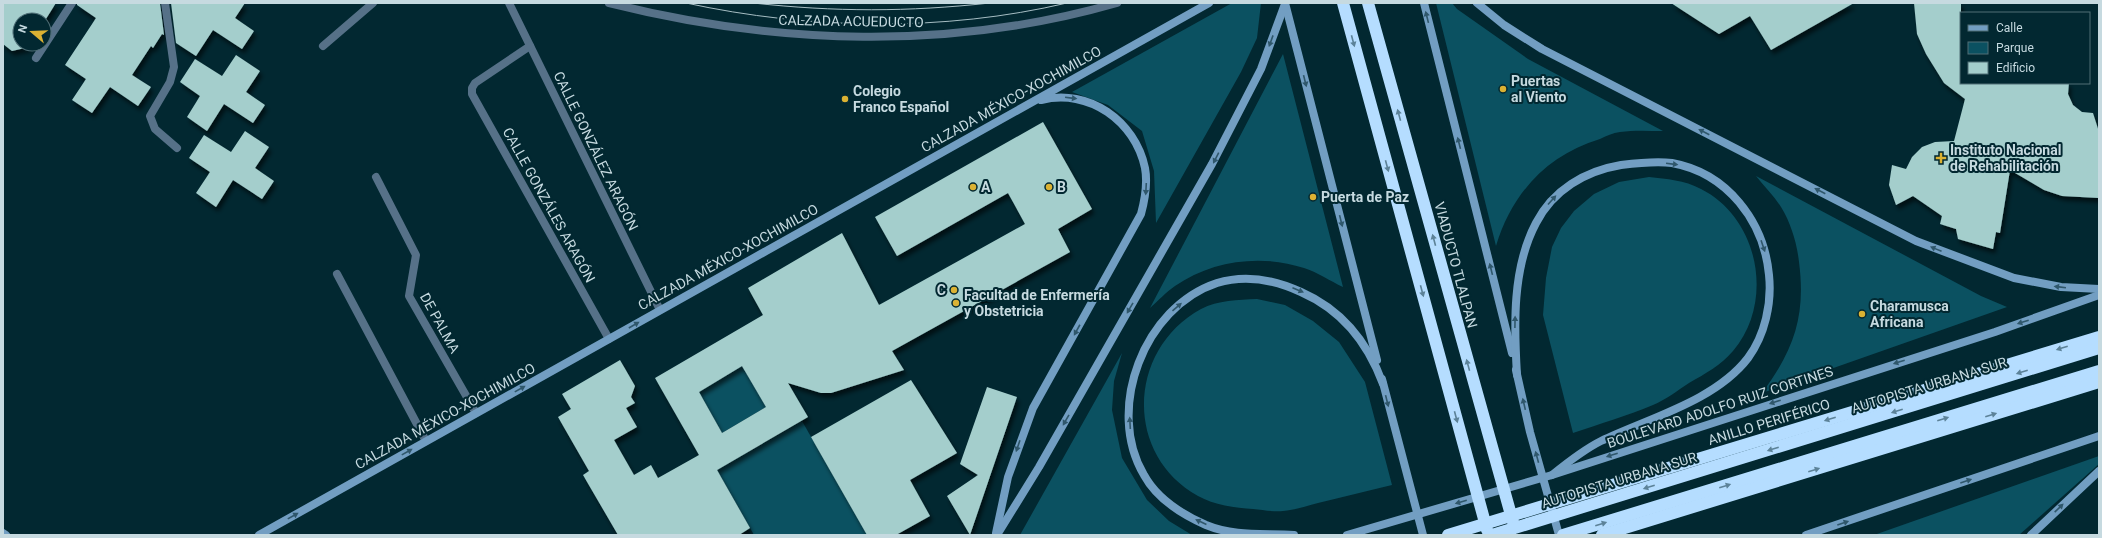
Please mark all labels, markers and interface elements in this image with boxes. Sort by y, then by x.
one-way arrow [1424,11,1430,23]
north arrow [12,12,52,52]
street label: CALZADA ACUEDUCTO [778,12,924,30]
legend [1960,12,2090,84]
text: Calle [1996,21,2023,35]
text: N [16,23,31,35]
one-way arrow [1268,35,1274,47]
one-way arrow [1350,35,1356,47]
text: Parque [1996,41,2034,55]
street label: CALZADA MÉXICO-XOCHIMILCO [918,42,1104,155]
text: Edificio [1996,61,2035,75]
street label: CALLE GONZÁLEZ ARAGÓN [550,68,642,233]
place label: Puertas al Viento [1511,73,1566,105]
one-way arrow [1302,76,1308,88]
place label: Colegio Franco Español [853,83,949,115]
marker: Puertas al Viento [1498,84,1508,94]
marker: Colegio Franco Español [840,94,850,104]
one-way arrow [1065,95,1077,101]
one-way arrow [1396,108,1402,120]
street label: CALLE GONZÁLES ARAGÓN [500,124,599,285]
one-way arrow [1698,129,1710,135]
one-way arrow [1456,137,1462,149]
place label: Instituto Nacional de Rehabilitación [1950,142,2061,174]
one-way arrow [1212,152,1219,164]
marker: Instituto Nacional de Rehabilitación [1935,152,1947,164]
one-way arrow [1385,160,1391,172]
one-way arrow [1665,161,1678,167]
place label: A [981,179,991,195]
place label: B [1057,179,1066,195]
marker: A [968,182,978,192]
marker: B [1044,182,1054,192]
one-way arrow [1142,183,1149,195]
one-way arrow [1814,188,1826,194]
place label: Puerta de Paz [1321,189,1409,205]
marker: Puerta de Paz [1308,192,1318,202]
one-way arrow [1547,196,1556,205]
street label: CALZADA MÉXICO-XOCHIMILCO [635,200,821,313]
street label: VIADUCTO TLALPAN [1431,200,1481,330]
one-way arrow [1338,215,1344,227]
one-way arrow [1431,234,1437,246]
one-way arrow [1760,240,1766,252]
one-way arrow [1931,246,1942,252]
one-way arrow [1487,263,1493,275]
place label: C [937,282,946,298]
one-way arrow [2054,283,2066,290]
marker: C [949,285,959,295]
one-way arrow [1419,286,1425,298]
place label: Facultad de Enfermería y Obstetricia [964,287,1110,319]
one-way arrow [1292,287,1303,293]
street label: DE PALMA [417,290,463,356]
marker: Facultad de Enfermería y Obstetricia [951,298,961,308]
place label: Charamusca Africana [1870,298,1949,330]
one-way arrow [1127,302,1134,313]
one-way arrow [1171,302,1182,311]
marker: Charamusca Africana [1857,309,1867,319]
one-way arrow [1512,315,1518,328]
one-way arrow [2016,319,2028,325]
one-way arrow [628,322,639,329]
one-way arrow [1073,324,1080,336]
one-way arrow [2055,345,2067,351]
street label: AUTOPISTA URBANA SUR [1849,354,2009,416]
street label: CALZADA MÉXICO-XOCHIMILCO [352,359,538,472]
one-way arrow [1465,359,1471,372]
one-way arrow [1893,360,1905,366]
street label: BOULEVARD ADOLFO RUIZ CORTINES [1605,363,1835,451]
one-way arrow [2015,369,2027,375]
one-way arrow [514,385,526,392]
one-way arrow [1385,395,1391,407]
street label: ANILLO PERIFÉRICO [1706,395,1832,448]
one-way arrow [1520,397,1526,410]
one-way arrow [1769,400,1781,406]
one-way arrow [1891,408,1903,414]
one-way arrow [1453,411,1459,423]
one-way arrow [1986,412,1998,418]
one-way arrow [1062,414,1069,426]
one-way arrow [1824,416,1836,422]
one-way arrow [1937,416,1949,422]
one-way arrow [1126,417,1133,429]
one-way arrow [1015,440,1021,452]
one-way arrow [1767,446,1779,452]
one-way arrow [401,449,413,456]
street label: AUTOPISTA URBANA SUR [1539,449,1699,511]
one-way arrow [1534,451,1540,463]
one-way arrow [1605,453,1617,459]
one-way arrow [1808,467,1820,473]
one-way arrow [1960,478,1972,484]
one-way arrow [1719,482,1731,488]
one-way arrow [1643,484,1655,490]
one-way arrow [1455,499,1467,505]
one-way arrow [2054,503,2064,513]
one-way arrow [288,513,299,520]
one-way arrow [1195,519,1207,525]
one-way arrow [1837,519,1849,525]
one-way arrow [1595,521,1607,527]

